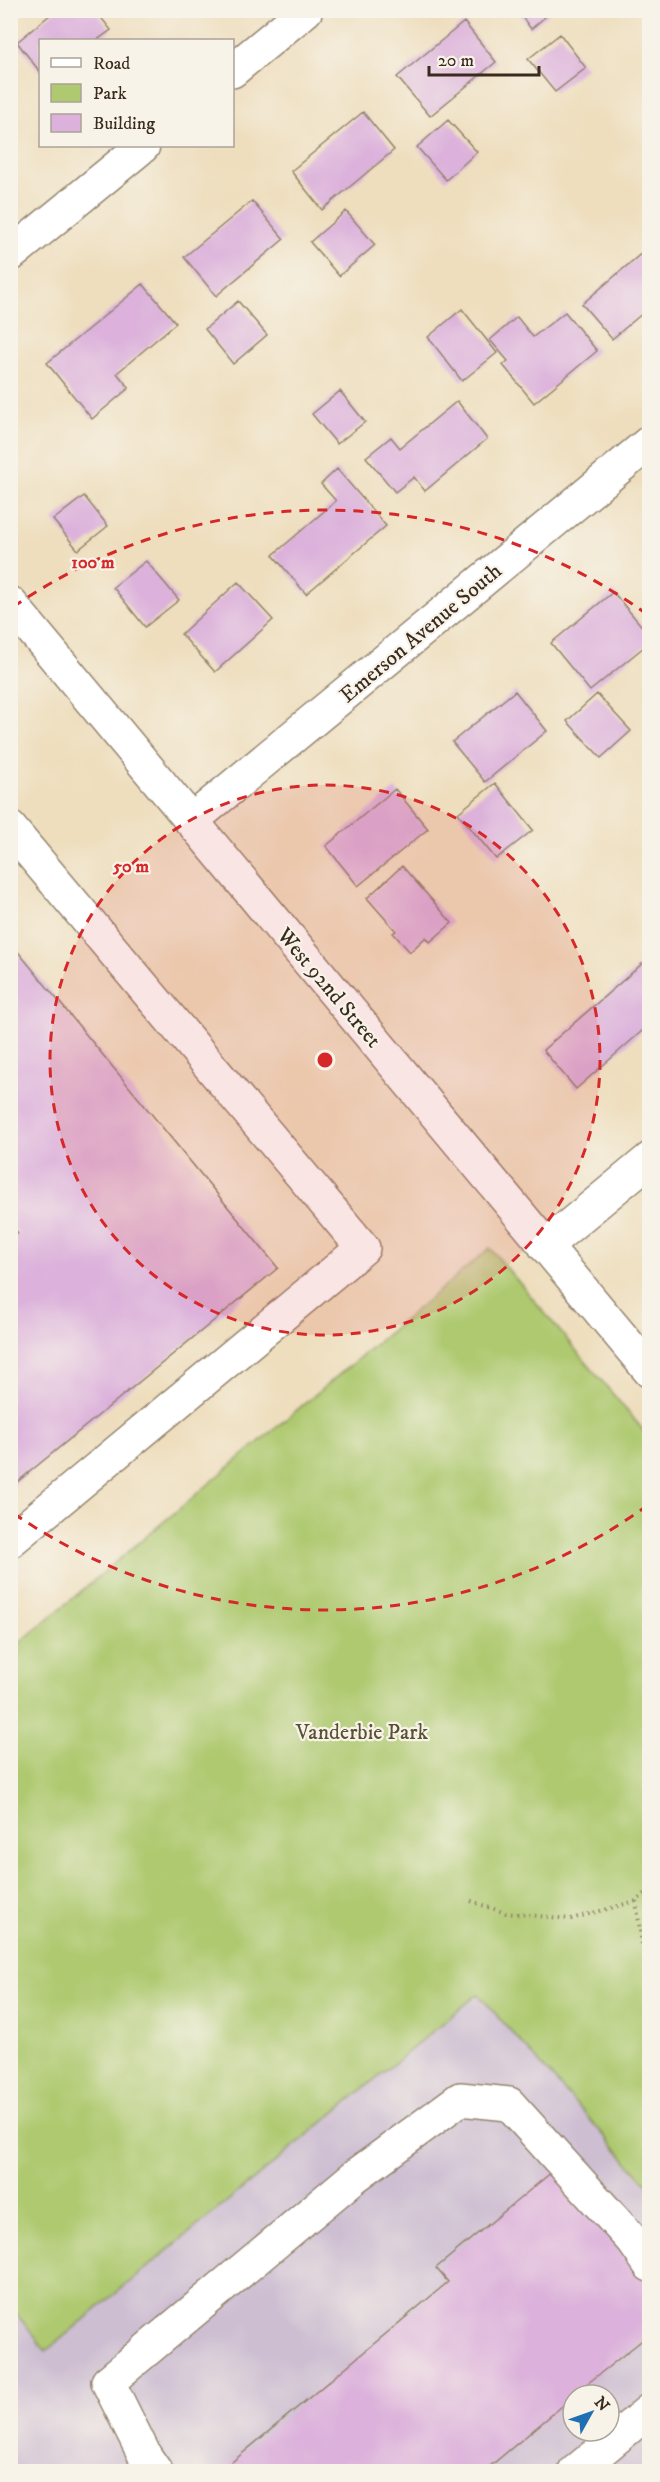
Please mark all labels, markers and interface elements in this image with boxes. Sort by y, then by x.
legend [39,39,234,147]
scale bar [429,39,538,77]
text: 20 m [438,50,474,72]
text: Road [93,53,130,75]
text: Park [93,83,127,105]
text: Building [93,113,155,135]
text: 100 m [71,552,115,574]
street label: Emerson Avenue South [334,557,508,709]
text: 50 m [112,856,149,878]
street label: West 92nd Street [270,922,387,1053]
centre of rings [315,1050,335,1070]
park label: Vanderbie Park [295,1719,428,1746]
north arrow [561,2383,621,2443]
text: N [590,2393,614,2415]

